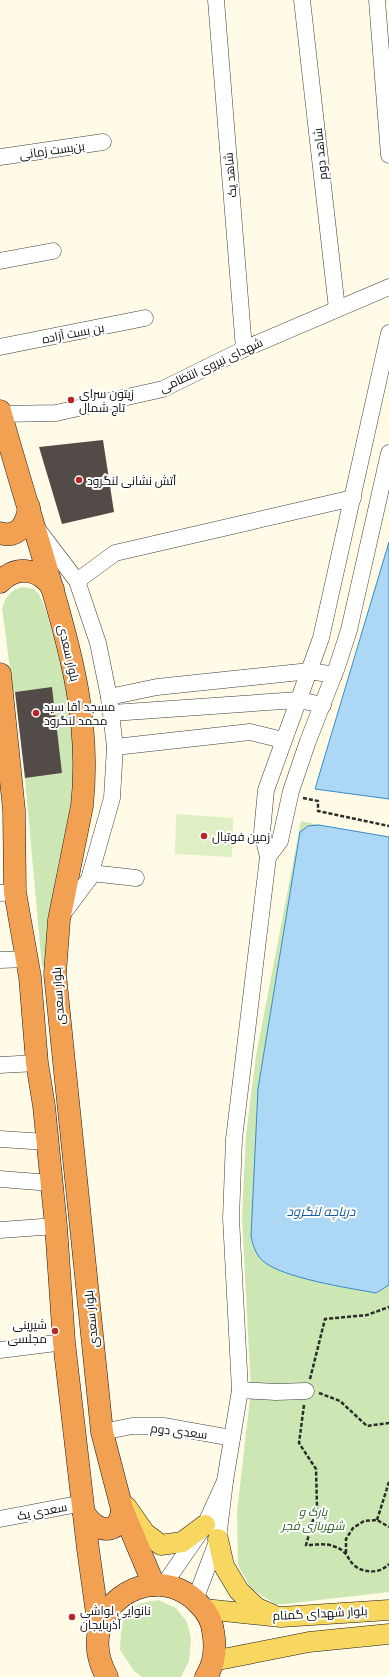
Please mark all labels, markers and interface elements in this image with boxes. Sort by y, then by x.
street label: شاهد دوم [310,127,331,181]
street label: بن‌بست زمانی [18,138,86,162]
street label: شاهد یک [221,152,239,198]
street label: بن بست آزاده [41,320,105,346]
street label: شهدای نیروی انتظامی [157,334,265,396]
place label: زیتون سرای تاج شمال [79,386,134,416]
marker: زیتون سرای تاج شمال [66,395,76,405]
place label: آتش نشانی لنگرود [87,473,177,488]
marker: آتش نشانی لنگرود [74,475,84,485]
street label: بلوار سعدی [55,623,83,683]
place label: مسجد آقا سید محمد لنگرود [44,699,115,728]
marker: مسجد آقا سید محمد لنگرود [31,708,41,718]
place label: زمین فوتبال [212,829,270,844]
marker: زمین فوتبال [199,831,209,841]
street label: بلوار سعدی [49,967,67,1025]
water label: دریاچه لنگرود [287,1203,356,1220]
street label: بلوار سعدی [81,1289,101,1349]
place label: شیرینی مجلسی [7,1317,47,1346]
marker: شیرینی مجلسی [50,1326,60,1336]
street label: سعدی دوم [149,1420,208,1443]
street label: سعدی یک [16,1499,68,1523]
park label: پارک و شهربازی فجر [280,1504,346,1533]
place label: نانوایی لواشی آذربایجان [80,1603,151,1632]
street label: بلوار شهدای گمنام [272,1603,368,1624]
marker: نانوایی لواشی آذربایجان [67,1612,77,1622]

